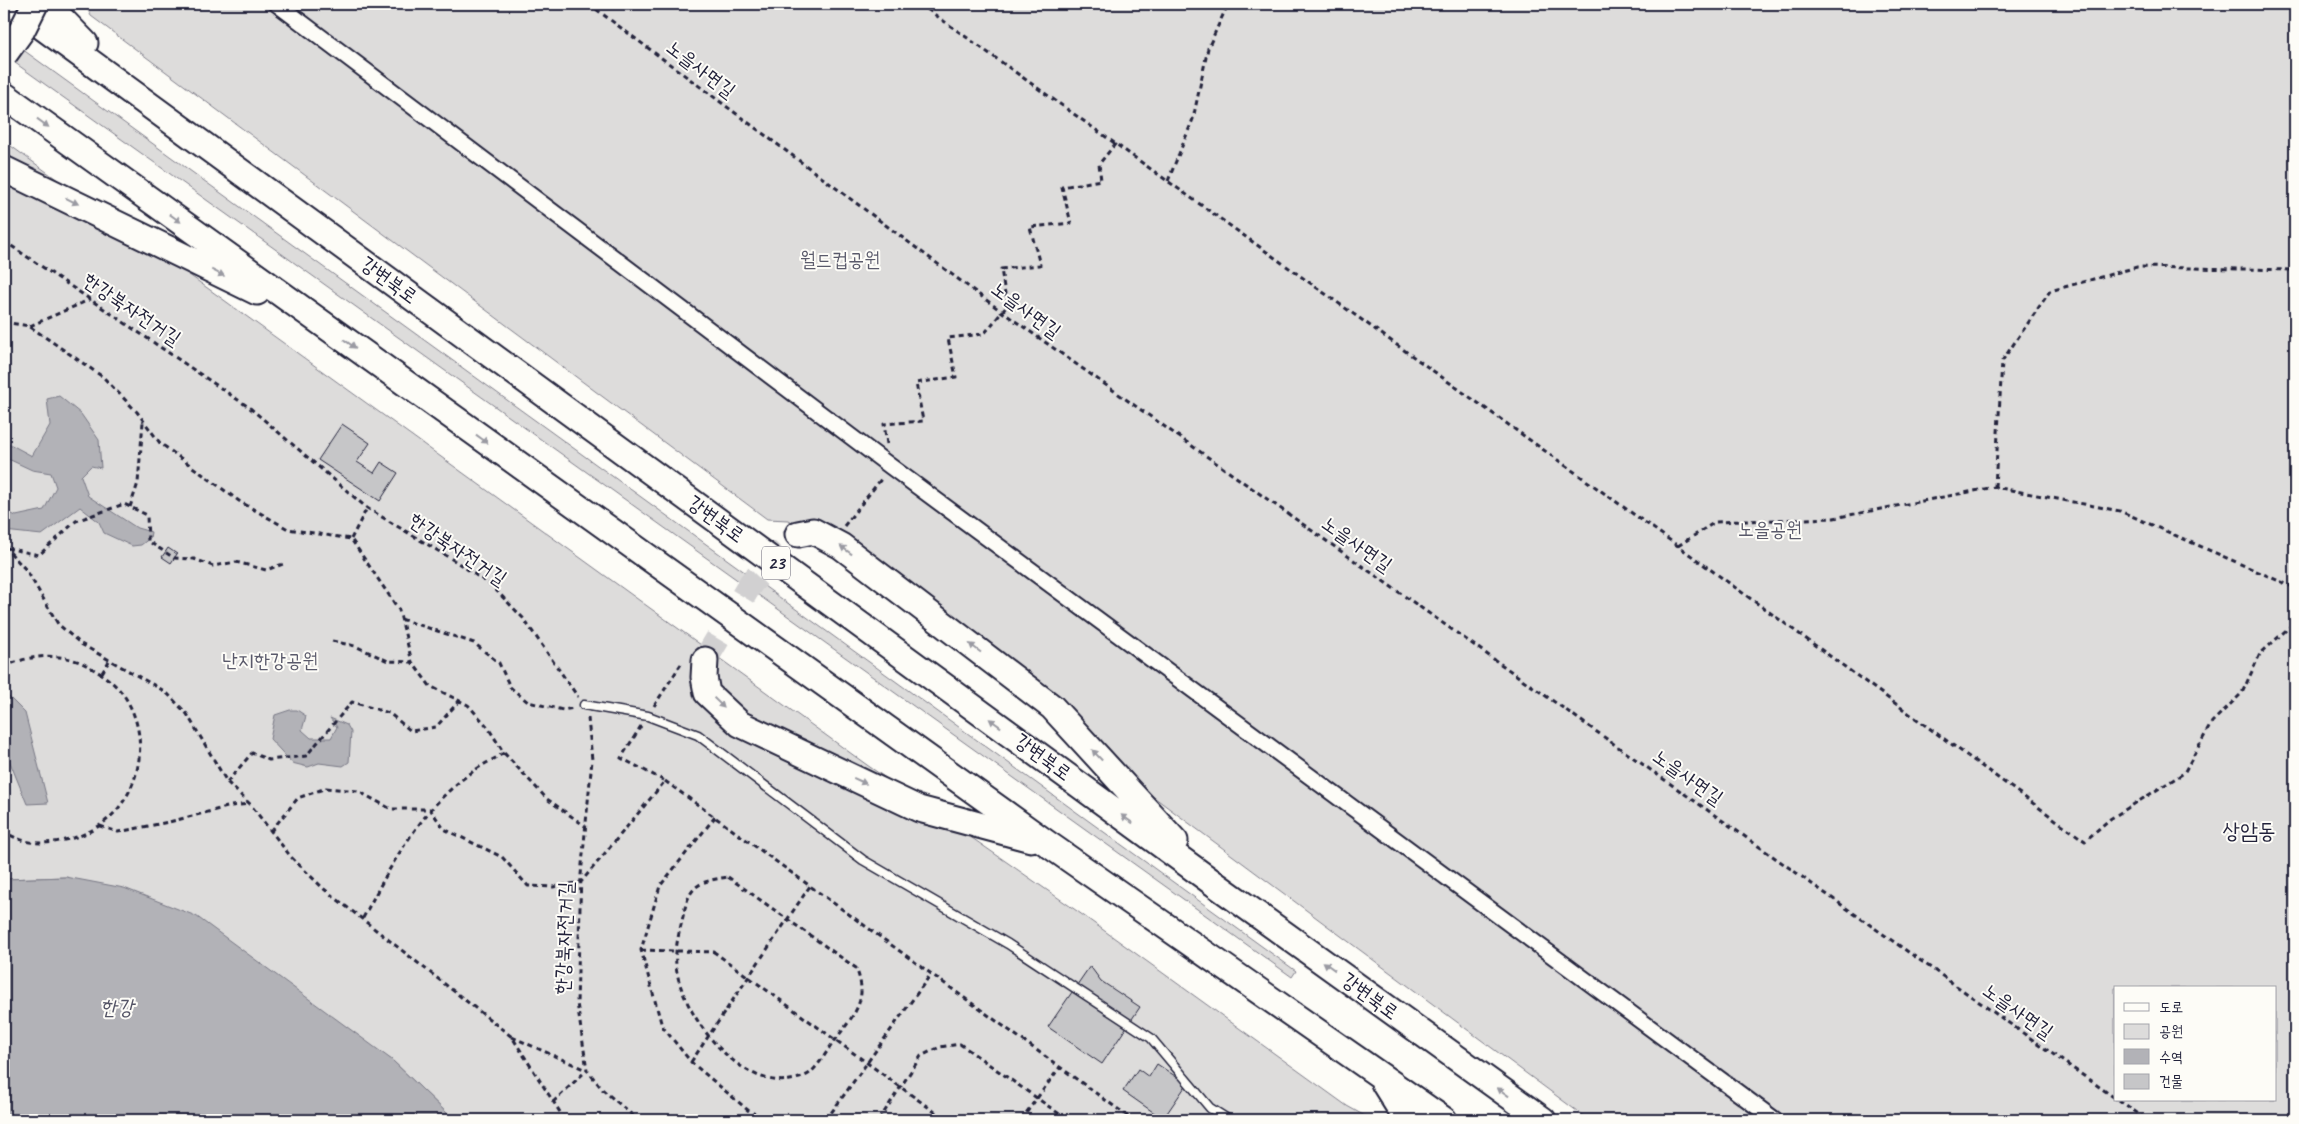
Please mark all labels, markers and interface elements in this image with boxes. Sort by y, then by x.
street label: 노을사면길 [661,35,741,103]
one-way arrow [36,118,50,128]
one-way arrow [64,197,79,206]
one-way arrow [168,213,182,223]
park label: 월드컵공원 [800,247,880,272]
street label: 강변북로 [356,251,422,309]
street label: 한강북자전거길 [78,267,186,351]
one-way arrow [210,268,225,277]
street label: 노을사면길 [986,276,1066,344]
one-way arrow [343,339,356,349]
one-way arrow [475,434,488,444]
street label: 강변북로 [683,490,749,548]
street label: 한강북자전거길 [404,507,512,591]
street label: 노을사면길 [1317,511,1397,577]
park label: 노을공원 [1738,517,1802,542]
one-way arrow [839,545,853,555]
road number: 23 [762,546,790,580]
one-way arrow [969,643,982,654]
park label: 난지한강공원 [222,648,318,673]
one-way arrow [712,697,724,709]
one-way arrow [989,718,1002,728]
street label: 강변북로 [1010,728,1076,786]
street label: 노을사면길 [1648,744,1728,810]
one-way arrow [1091,749,1102,762]
one-way arrow [853,777,867,785]
one-way arrow [1120,814,1134,824]
district label: 상암동 [2222,817,2276,845]
street label: 한강북자전거길 [550,881,578,995]
one-way arrow [1322,961,1336,971]
street label: 강변북로 [1337,967,1403,1025]
street label: 노을사면길 [1978,978,2058,1044]
legend [2114,986,2276,1102]
water label: 한강 [100,994,136,1020]
text: 도로 [2159,998,2183,1017]
text: 공원 [2159,1022,2183,1041]
text: 수역 [2159,1048,2183,1067]
text: 건물 [2159,1072,2183,1091]
one-way arrow [1496,1087,1510,1097]

